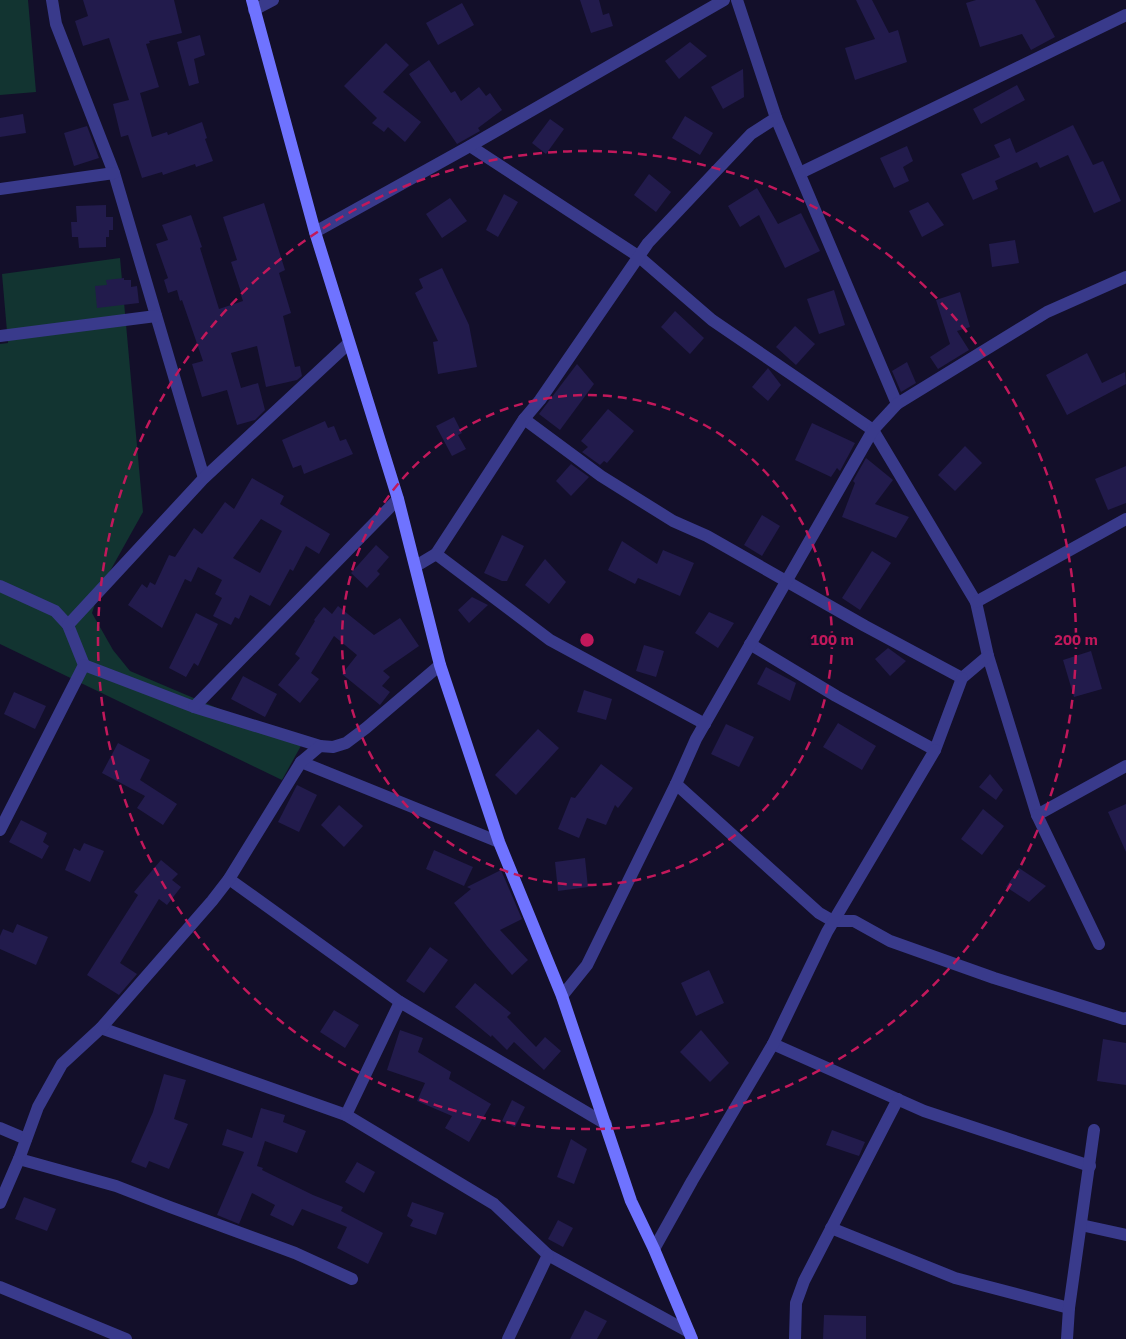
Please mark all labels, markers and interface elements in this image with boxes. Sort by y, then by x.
text: 100 m [810,630,854,649]
text: 200 m [1054,630,1098,649]
centre of rings [578,631,596,649]

